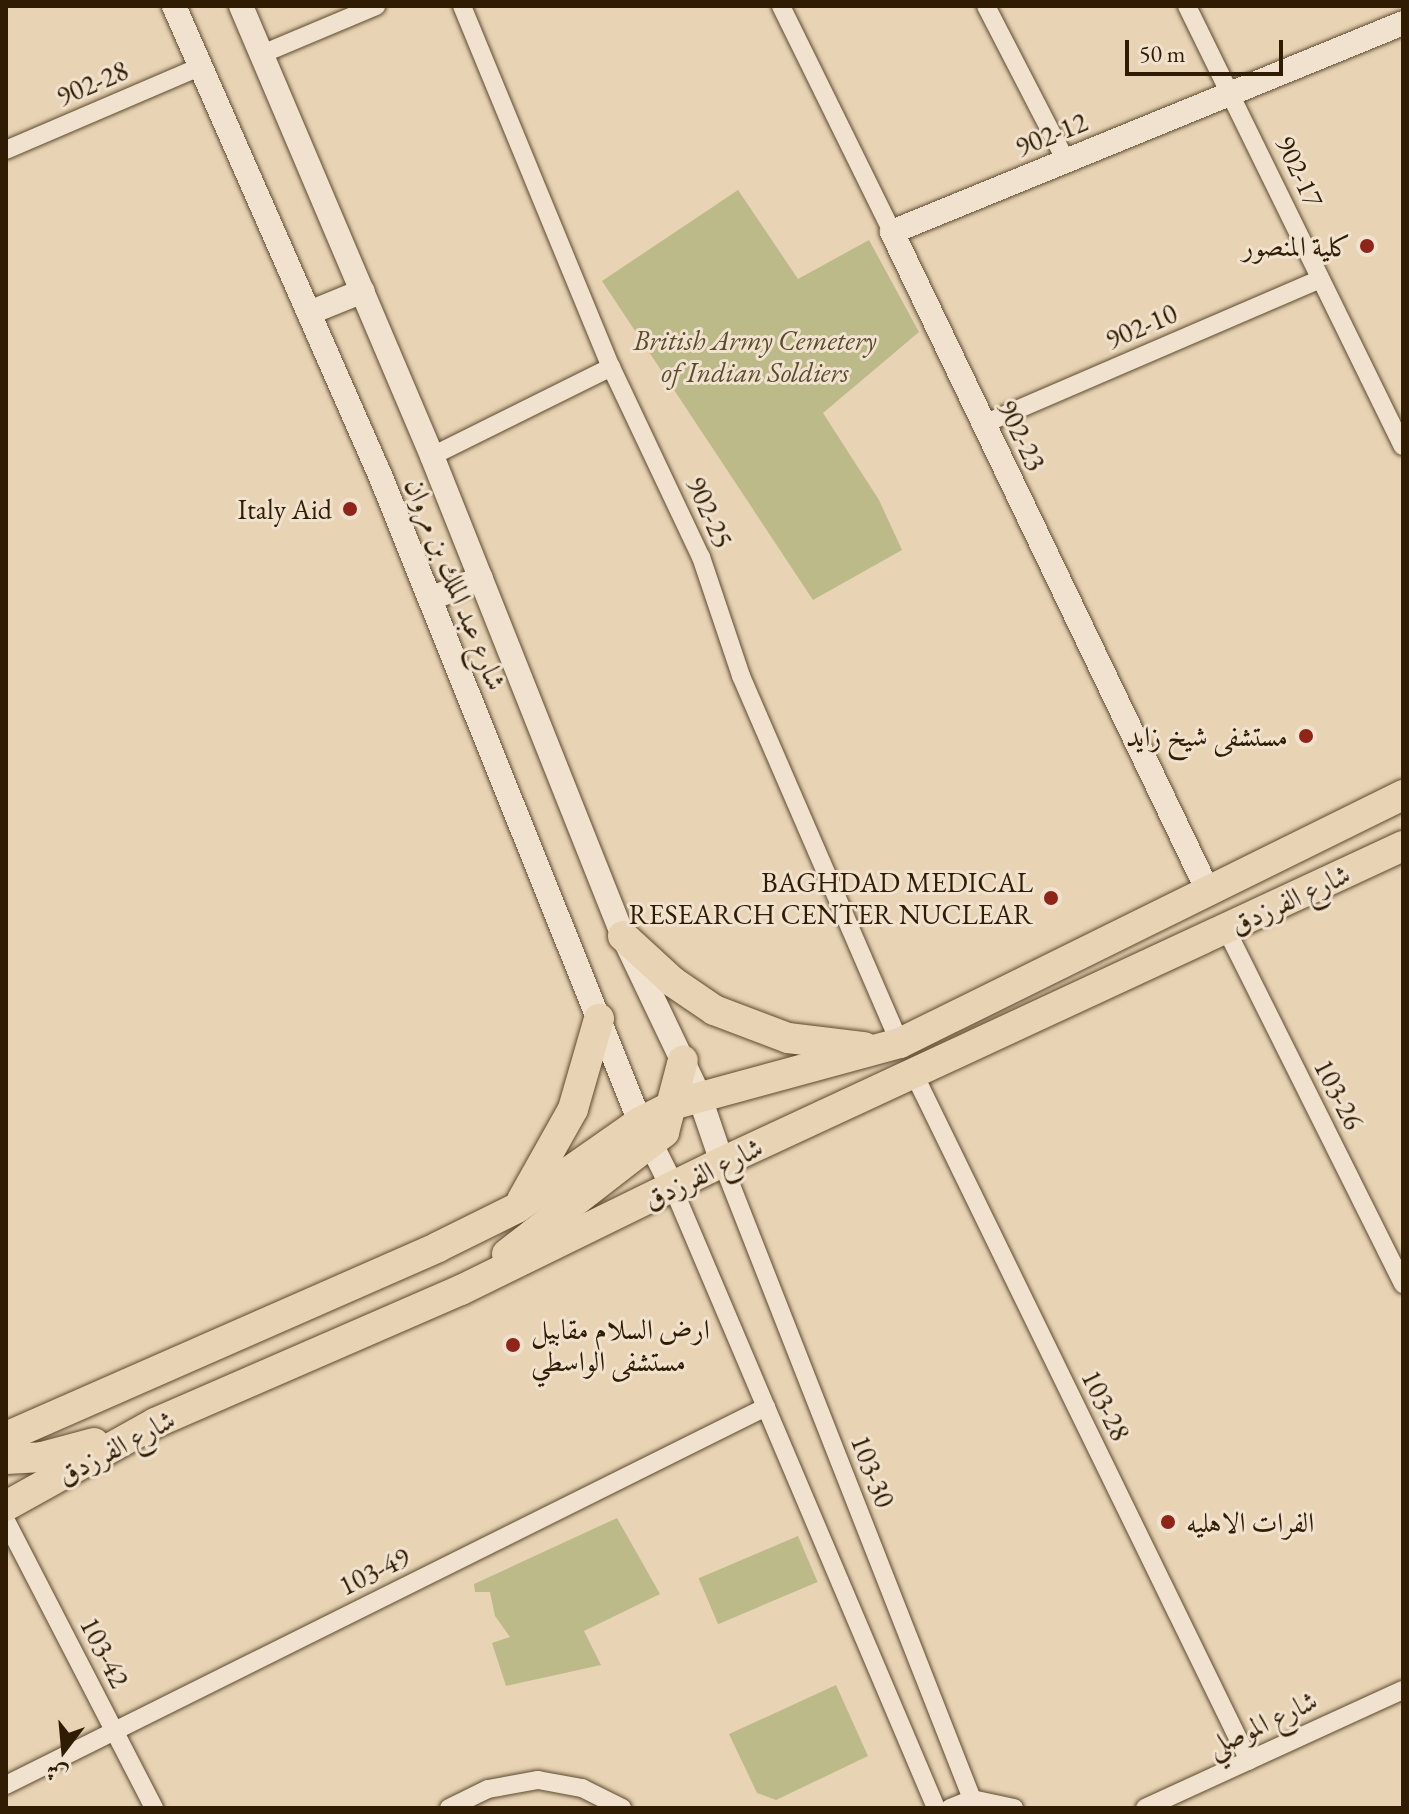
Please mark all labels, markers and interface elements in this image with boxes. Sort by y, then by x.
scale bar [1129,24,1287,74]
text: 50 m [1139,38,1186,69]
street label: 902-28 [51,53,133,113]
street label: 902-12 [1010,104,1092,164]
street label: 902-17 [1269,130,1331,212]
place label: كلية المنصور [1242,229,1351,263]
marker: كلية المنصور [1358,237,1376,255]
street label: 902-10 [1100,296,1182,356]
park label: British Army Cemetery of Indian Soldiers [633,323,877,389]
street label: 902-23 [990,394,1054,476]
street label: 902-25 [679,471,741,553]
street label: شارع عبد الملك بن مروان [398,473,514,695]
place label: Italy Aid [238,492,332,526]
marker: Italy Aid [339,498,361,520]
place label: مستشفى شيخ زايد [1126,719,1288,753]
marker: مستشفى شيخ زايد [1295,725,1317,747]
street label: شارع الفرزدق [1225,857,1355,941]
place label: BAGHDAD MEDICAL RESEARCH CENTER NUCLEAR [629,865,1033,931]
marker: BAGHDAD MEDICAL RESEARCH CENTER NUCLEAR [1040,887,1062,909]
street label: 103-26 [1307,1053,1371,1135]
street label: شارع الفرزدق [638,1130,768,1216]
place label: ارض السلام مقابيل مستشفى الواسطي [531,1312,710,1378]
marker: ارض السلام مقابيل مستشفى الواسطي [502,1334,524,1356]
street label: 103-28 [1074,1364,1138,1446]
street label: شارع الفرزدق [51,1402,181,1492]
street label: 103-30 [844,1430,902,1512]
place label: الفرات الاهليه [1186,1505,1314,1539]
marker: الفرات الاهليه [1157,1511,1179,1533]
street label: 103-49 [333,1539,415,1603]
street label: 103-42 [73,1611,137,1693]
street label: شارع الموصلي [1201,1683,1323,1763]
north arrow [24,1710,104,1790]
text: ش [43,1757,72,1790]

